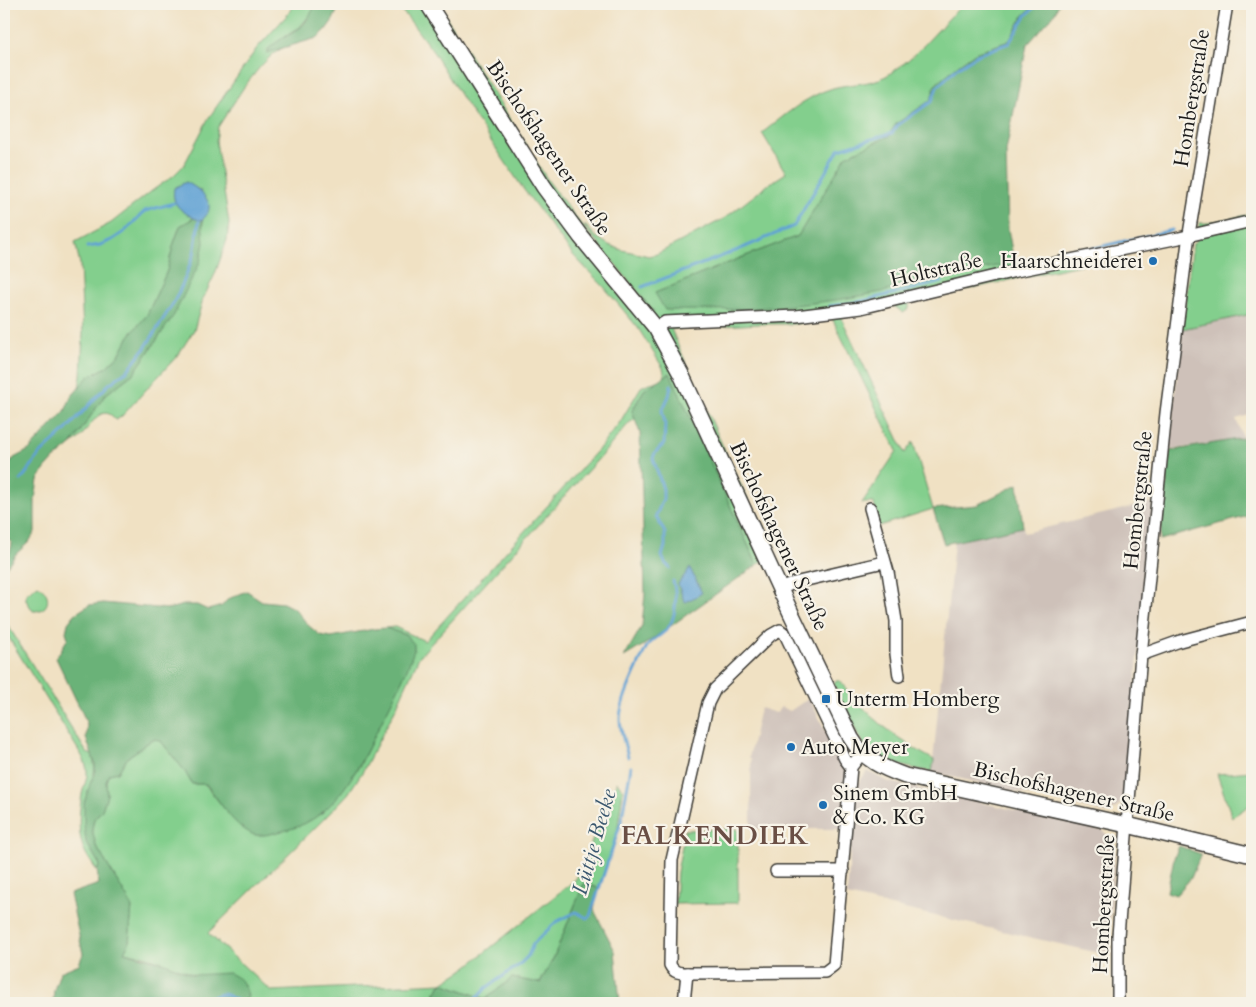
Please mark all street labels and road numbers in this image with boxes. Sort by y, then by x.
street label: Hombergstraße [1167,27,1217,169]
street label: Bischofshagener Straße [479,55,619,241]
street label: Holtstraße [887,245,985,295]
street label: Hombergstraße [1116,429,1160,571]
street label: Bischofshagener Straße [722,437,836,635]
street label: Bischofshagener Straße [971,755,1177,829]
street label: Hombergstraße [1086,834,1122,974]

